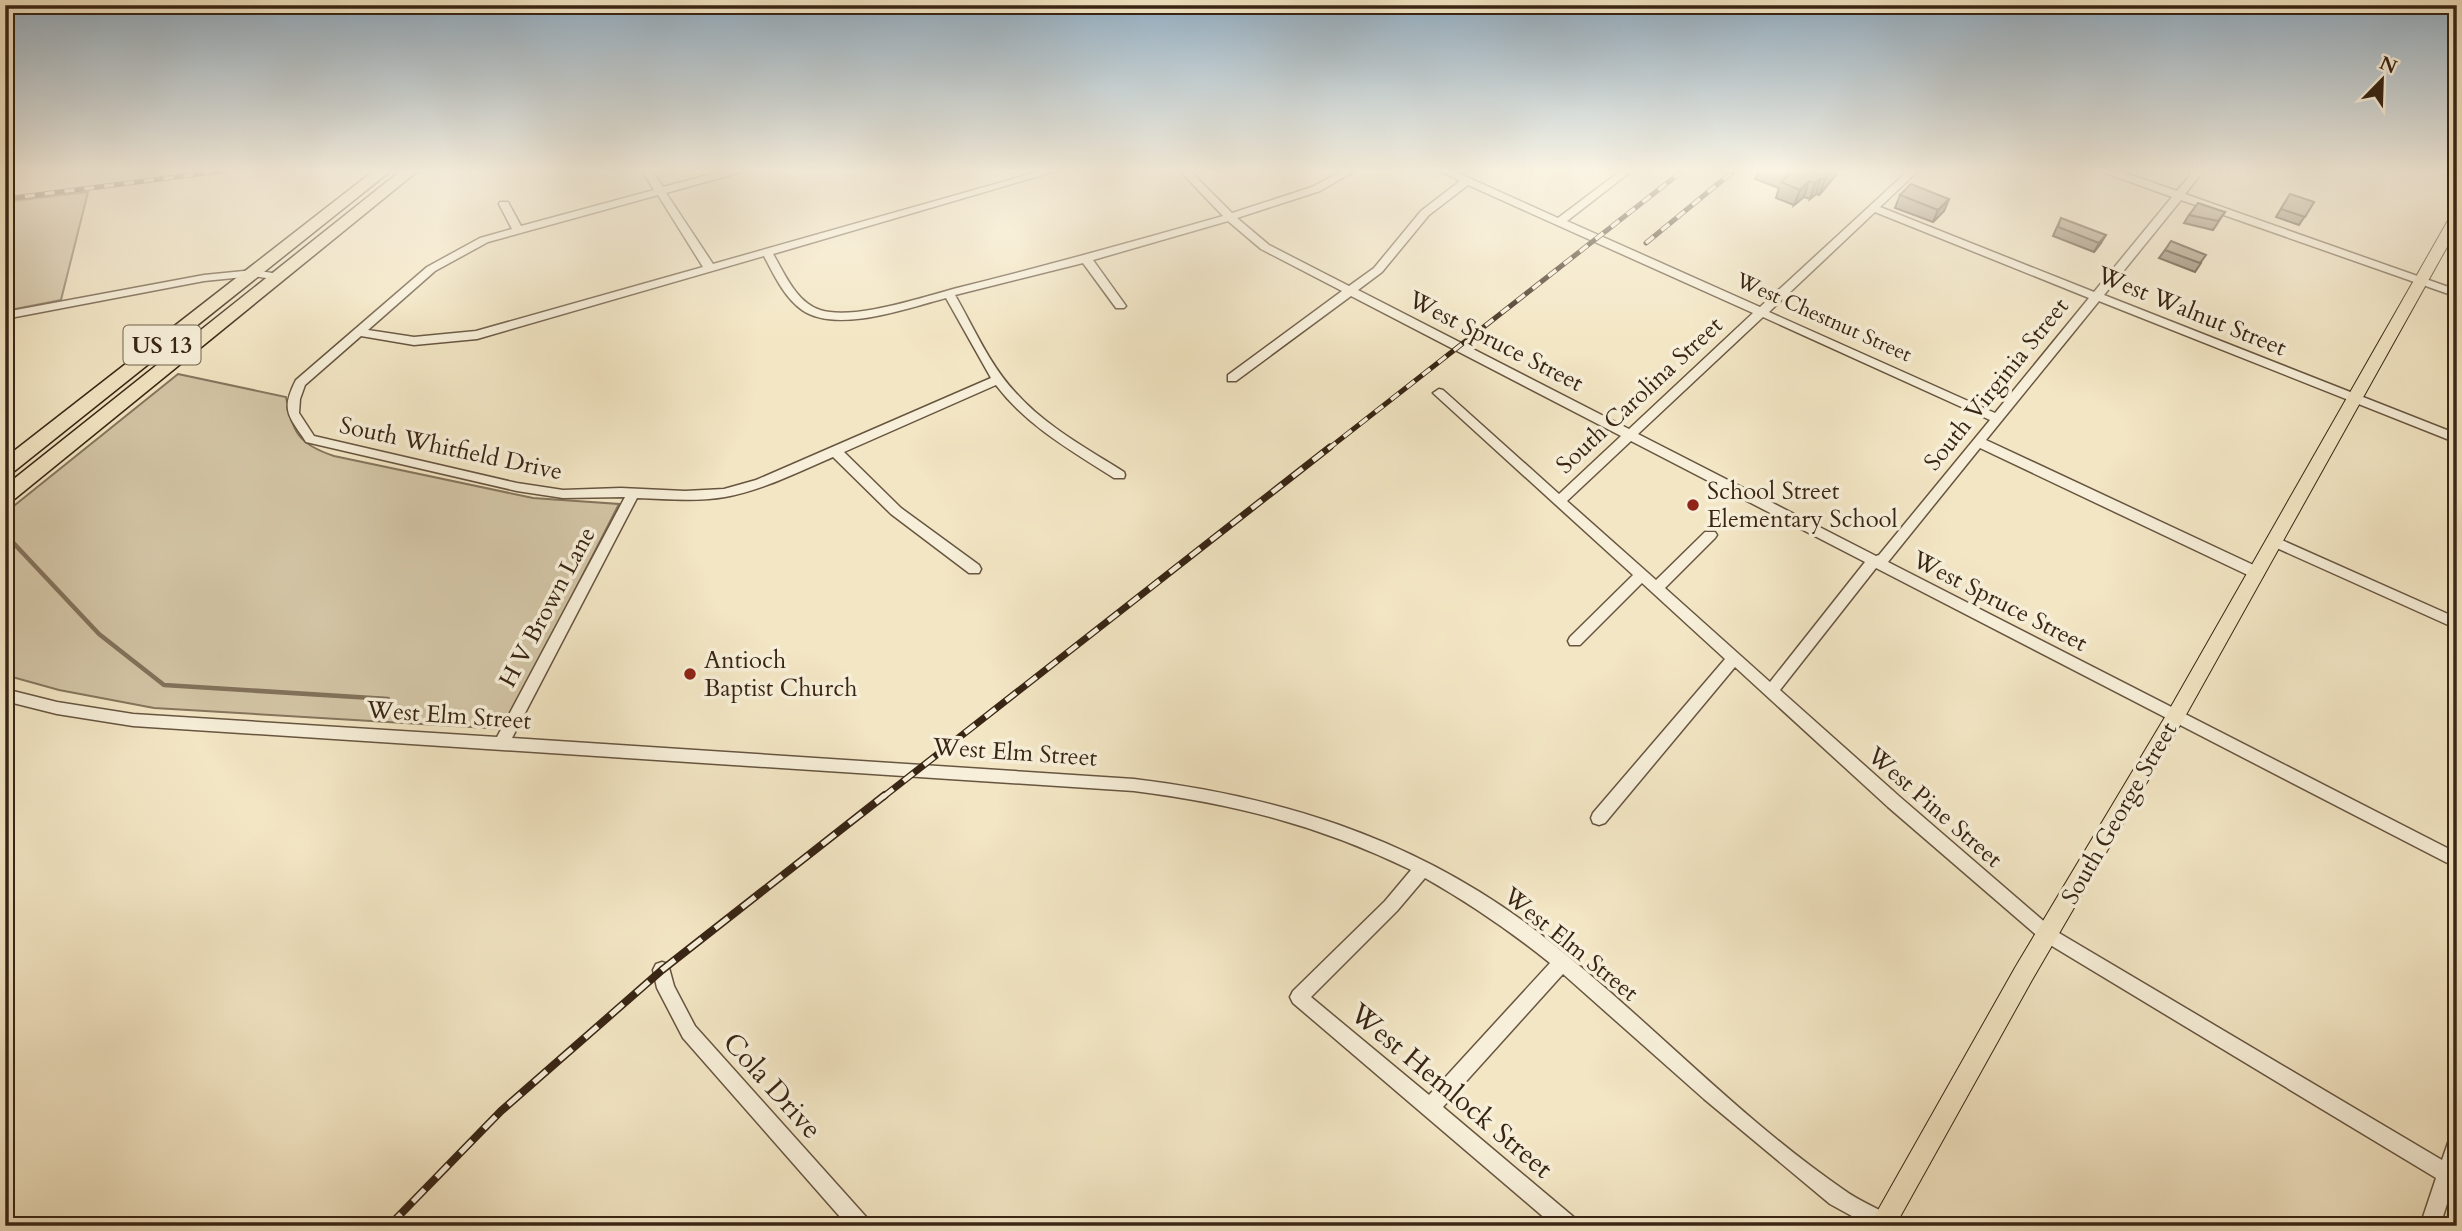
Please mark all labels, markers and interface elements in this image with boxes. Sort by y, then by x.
north arrow [2346,46,2416,116]
text: N [2376,50,2401,81]
street label: West Walnut Street [2092,258,2292,365]
street label: West Chestnut Street [1731,265,1916,369]
street label: West Spruce Street [1402,283,1589,400]
street label: South Virginia Street [1916,291,2077,478]
street label: South Carolina Street [1549,309,1730,481]
road number: US 13 [124,326,200,364]
street label: South Whitfield Drive [336,409,565,488]
place label: School Street Elementary School [1707,475,1898,536]
marker: School Street Elementary School [1685,497,1701,513]
street label: H V Brown Lane [491,521,604,693]
street label: West Spruce Street [1906,543,2093,660]
place label: Antioch Baptist Church [704,644,857,705]
marker: Antioch Baptist Church [682,666,698,682]
street label: West Elm Street [365,693,533,738]
street label: South George Street [2054,716,2185,910]
street label: West Elm Street [931,730,1099,775]
street label: West Pine Street [1859,739,2010,876]
street label: West Elm Street [1495,879,1645,1009]
street label: West Hemlock Street [1341,994,1561,1187]
street label: Cola Drive [714,1024,830,1147]

